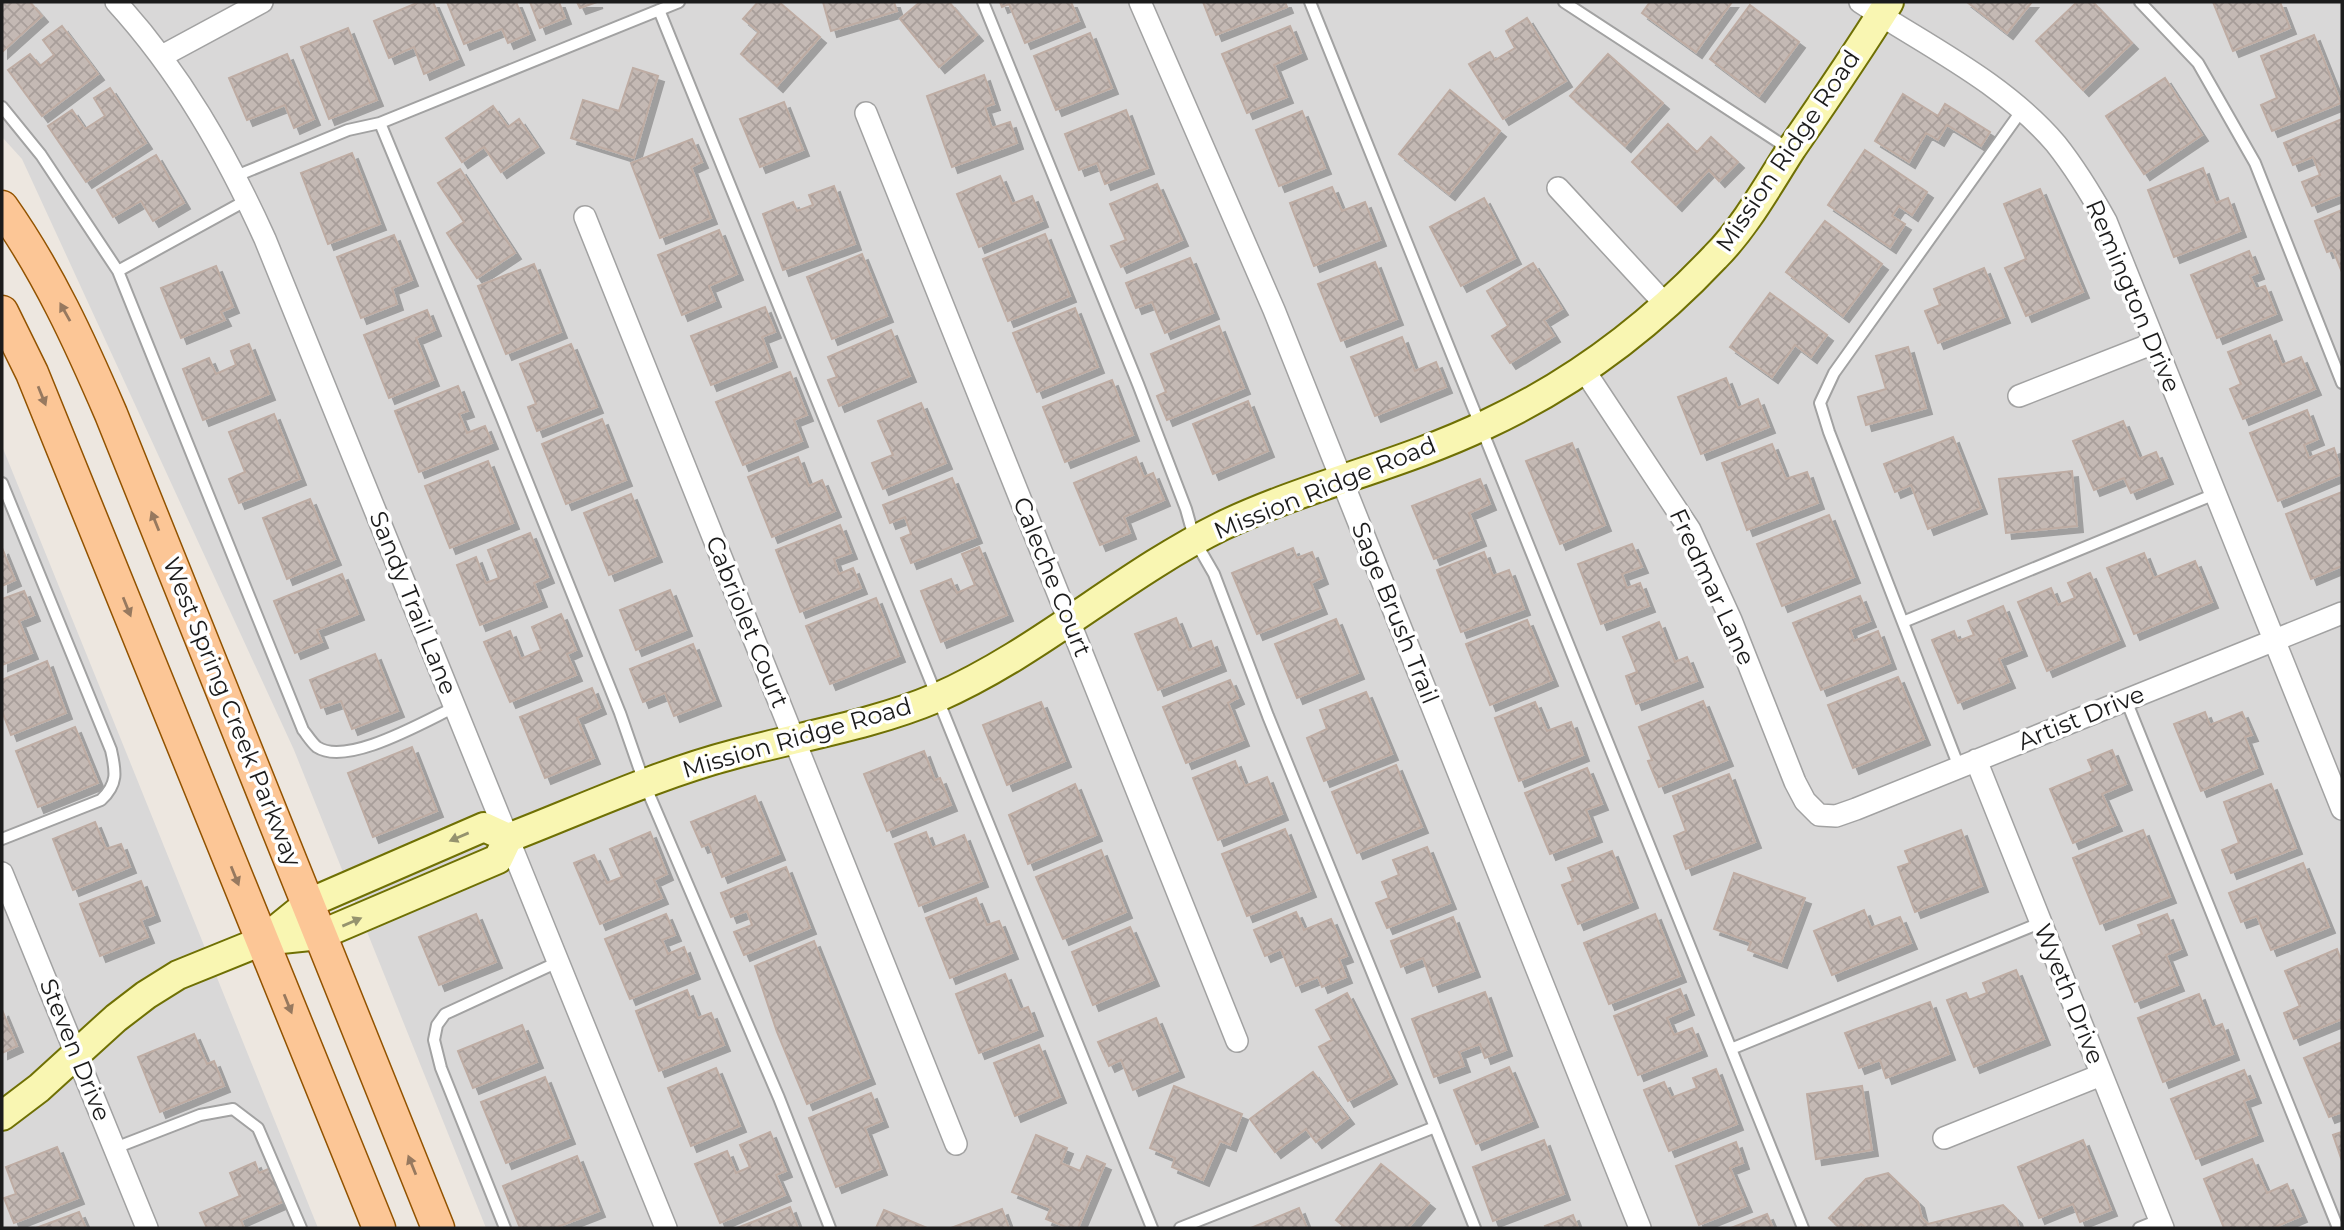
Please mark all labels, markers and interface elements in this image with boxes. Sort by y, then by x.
street label: Mission Ridge Road [1709,44,1866,257]
street label: Remington Drive [2080,195,2187,396]
one-way arrow [60,302,71,322]
one-way arrow [36,386,47,407]
street label: Mission Ridge Road [1210,430,1440,545]
street label: Caleche Court [1007,493,1098,661]
street label: Fredmar Lane [1663,504,1761,670]
street label: Sandy Trail Lane [363,507,463,699]
one-way arrow [149,511,160,532]
street label: Sage Brush Trail [1346,518,1445,708]
street label: Cabriolet Court [700,532,795,712]
street label: West Spring Creek Parkway [157,553,308,871]
one-way arrow [121,597,132,618]
street label: Artist Drive [2013,679,2148,756]
street label: Mission Ridge Road [679,691,915,784]
one-way arrow [449,832,470,843]
one-way arrow [230,865,241,886]
one-way arrow [342,916,363,927]
street label: Wyeth Drive [2028,919,2111,1068]
street label: Steven Drive [34,974,117,1125]
one-way arrow [282,994,294,1014]
one-way arrow [407,1154,418,1175]

